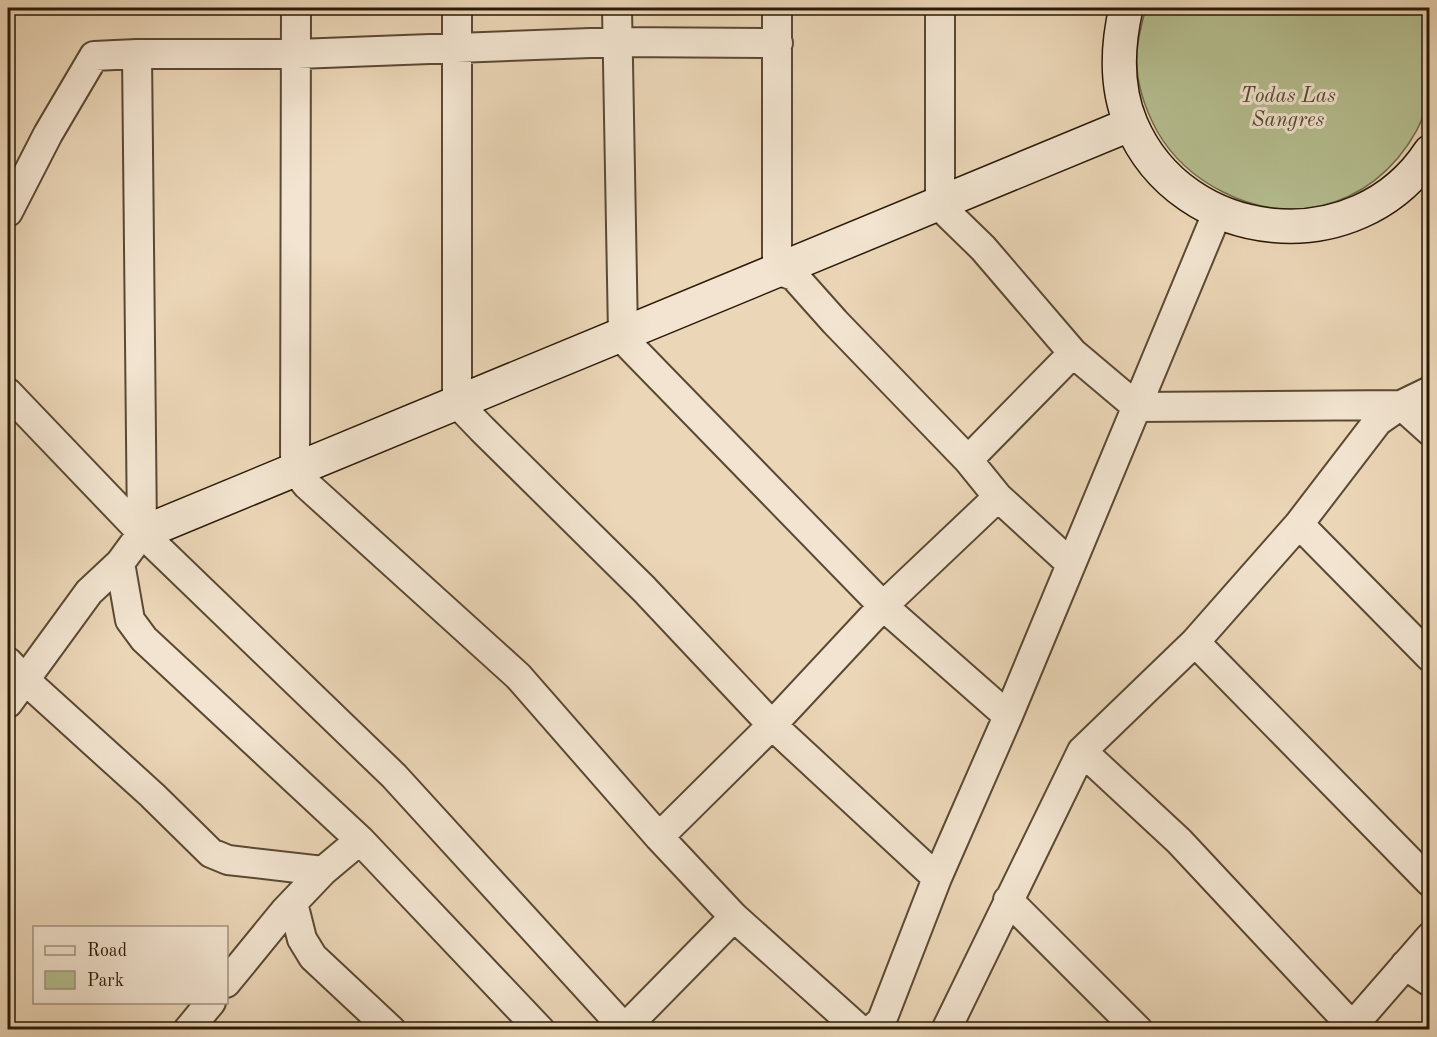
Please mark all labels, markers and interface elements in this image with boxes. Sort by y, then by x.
park label: Todas Las Sangres [1240,86,1336,131]
legend [33,926,228,1004]
text: Road [87,942,127,960]
text: Park [87,972,124,990]

